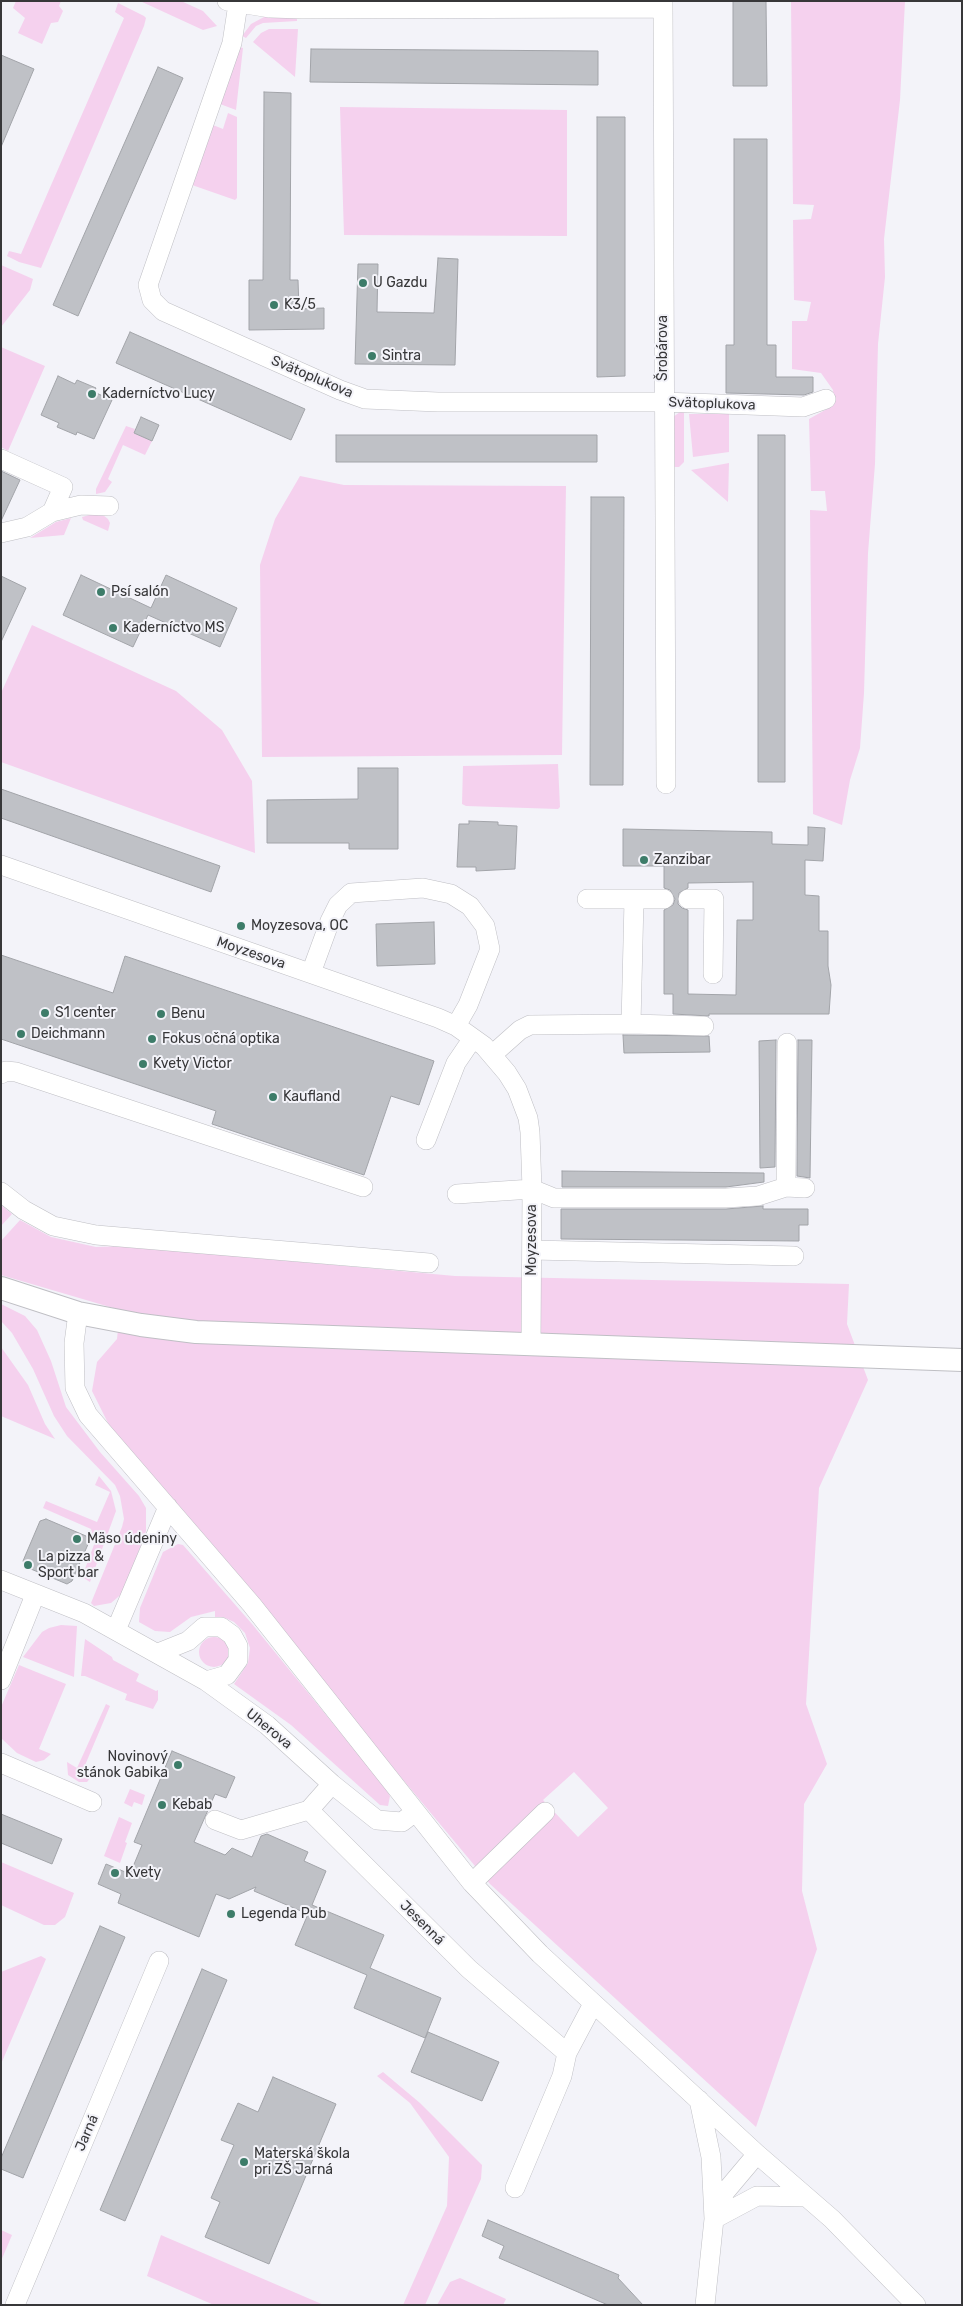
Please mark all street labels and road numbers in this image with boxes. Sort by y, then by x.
street label: Šrobárova [655,315,671,381]
street label: Svätoplukova [269,352,355,402]
street label: Svätoplukova [668,394,756,414]
street label: Moyzesova [214,933,288,973]
street label: Moyzesova [524,1204,540,1276]
street label: Uherova [243,1705,295,1753]
street label: Jesenná [396,1897,448,1949]
street label: Jarná [72,2112,102,2154]

